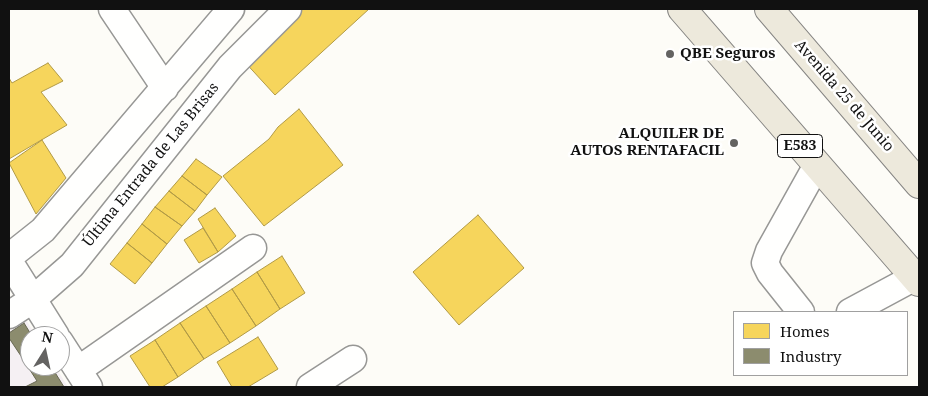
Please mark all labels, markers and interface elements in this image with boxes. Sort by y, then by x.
street label: Avenida 25 de Junio [791,36,897,156]
place label: QBE Seguros [680,45,776,63]
marker: QBE Seguros [664,48,676,60]
street label: Última Entrada de Las Brisas [79,79,223,251]
place label: ALQUILER DE AUTOS RENTAFACIL [570,125,724,160]
road number: E583 [778,134,822,158]
marker: ALQUILER DE AUTOS RENTAFACIL [728,137,740,149]
legend [733,311,908,376]
text: Homes [780,321,830,341]
north arrow [20,326,70,376]
text: N [40,326,55,347]
text: Industry [780,346,842,366]

